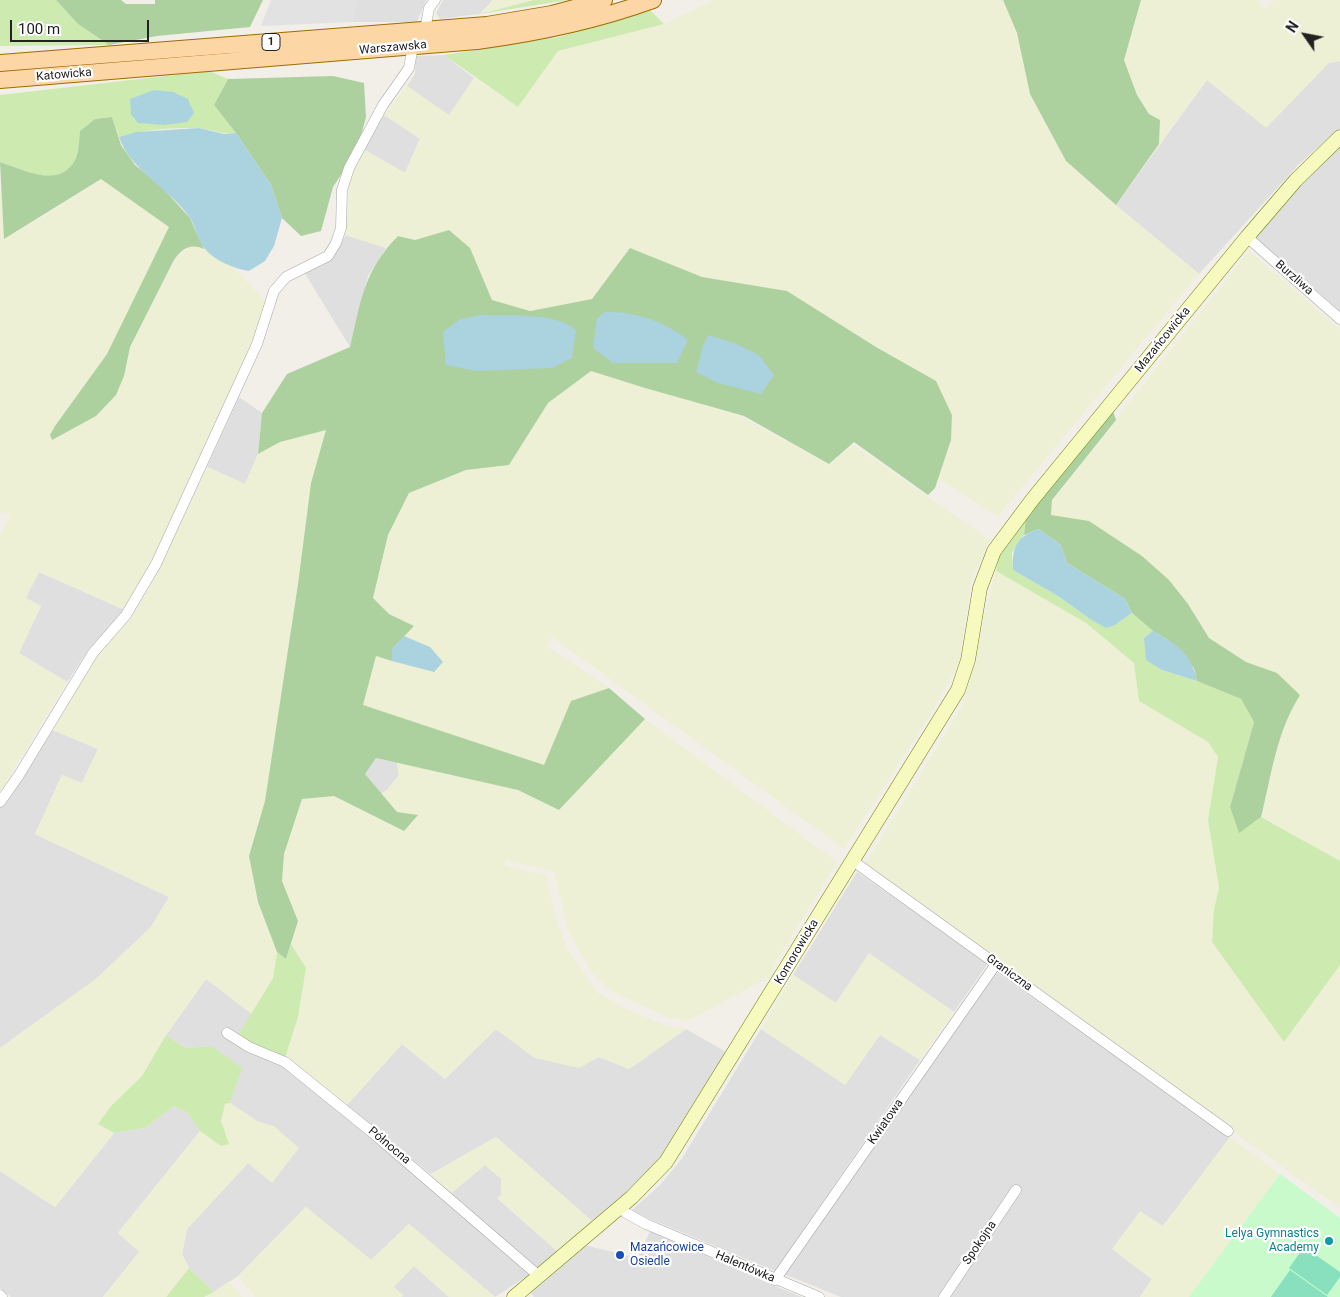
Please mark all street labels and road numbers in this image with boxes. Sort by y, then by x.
road number: 1 [262,34,280,51]
street label: Warszawska [359,38,427,58]
street label: Katowicka [36,65,92,85]
street label: Burzliwa [1272,258,1316,298]
street label: Mazańcowicka [1132,304,1194,376]
street label: Komorowicka [772,917,822,987]
street label: Graniczna [983,951,1035,995]
street label: Kwiatowa [865,1097,907,1147]
street label: Północna [365,1124,413,1168]
street label: Spokojna [960,1218,1000,1268]
street label: Halentówka [713,1248,777,1286]

